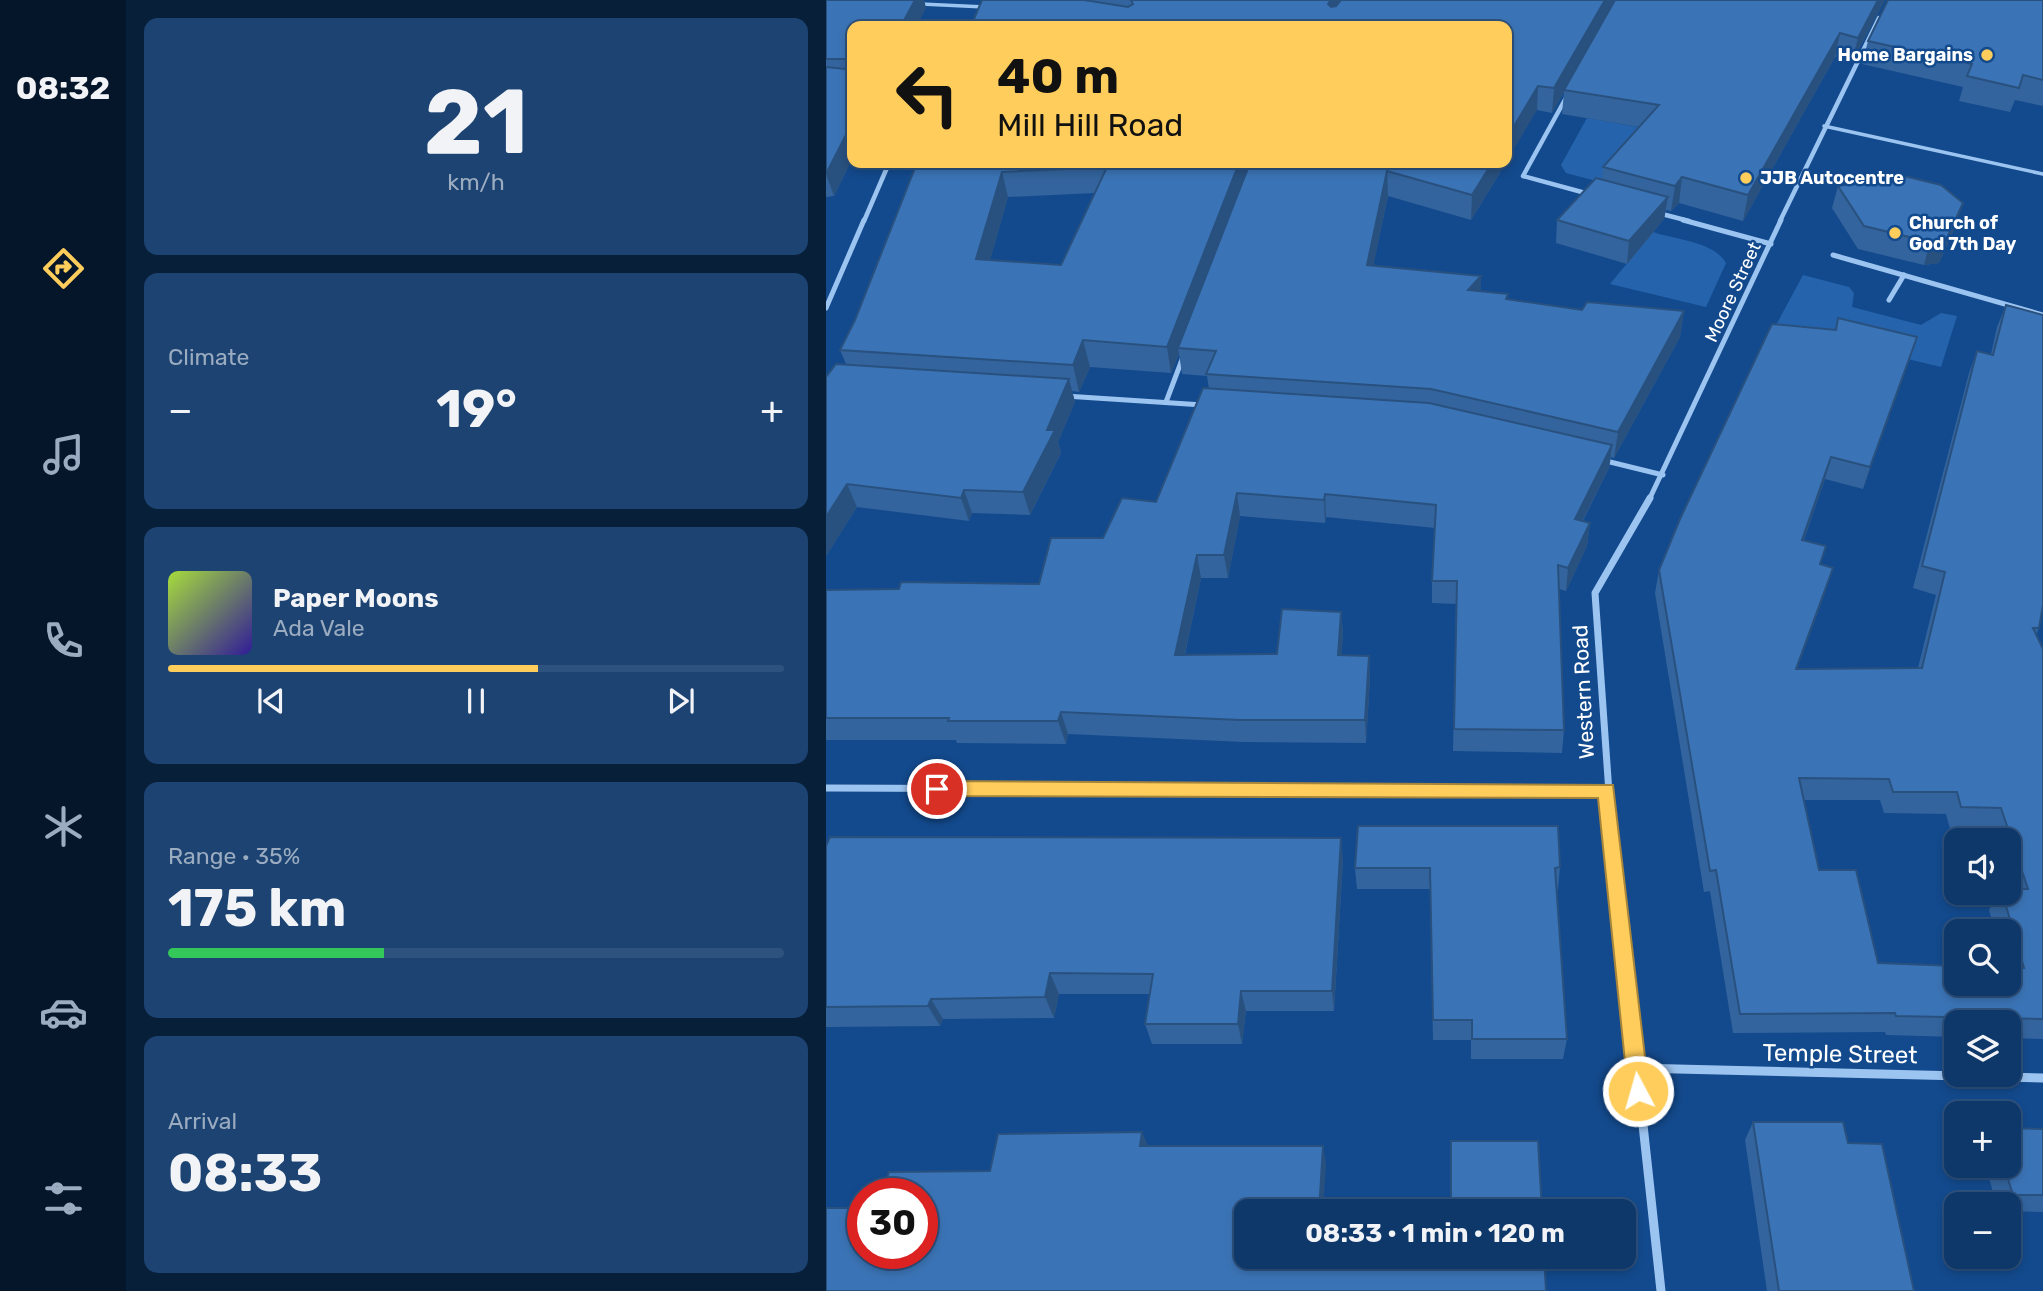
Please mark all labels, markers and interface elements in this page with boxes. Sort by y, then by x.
place label: Home Bargains [1837,44,1973,66]
text: 40 m [997,47,1119,105]
marker: Home Bargains [1979,47,1995,63]
icon: left [882,49,973,140]
text: 21 [424,68,528,176]
text: 08:32 [16,69,110,107]
text: Mill Hill Road [997,106,1183,144]
place label: JJB Autocentre [1760,167,1904,189]
text: km/h [447,168,505,196]
marker: JJB Autocentre [1738,170,1754,186]
place label: Church of God 7th Day [1909,212,2017,255]
marker: Church of God 7th Day [1887,225,1903,241]
street label: Moore Street [1700,238,1766,346]
icon: directions [39,244,88,293]
text: Climate [168,343,249,371]
text: 19° [436,378,517,440]
text: − [168,387,193,433]
text: + [760,387,784,433]
icon: music [39,430,88,479]
text: Paper Moons [273,583,439,614]
text: Ada Vale [273,614,365,642]
icon: phone [39,616,88,665]
street label: Western Road [1567,624,1599,760]
icon: previous [252,682,290,720]
icon: pause [457,682,495,720]
icon: next [662,682,700,720]
pin [907,759,967,819]
icon: arrive [918,770,956,808]
icon: climate [39,802,88,851]
map controls [1944,828,2021,1269]
button: sound [1944,828,2021,905]
text: Range · 35% [168,842,300,870]
text: 175 km [168,877,346,939]
button: search [1944,919,2021,996]
icon: car [39,988,88,1037]
button: layers [1944,1010,2021,1087]
street label: Temple Street [1762,1039,1918,1069]
position arrow [1601,1054,1675,1128]
button: + [1944,1101,2021,1178]
text: Arrival [168,1107,237,1135]
text: 08:33 [168,1142,322,1204]
icon: filters [39,1174,88,1223]
speed limit sign: 30 [847,1178,938,1269]
button: − [1944,1192,2021,1269]
text: 08:33 · 1 min · 120 m [1305,1218,1565,1249]

